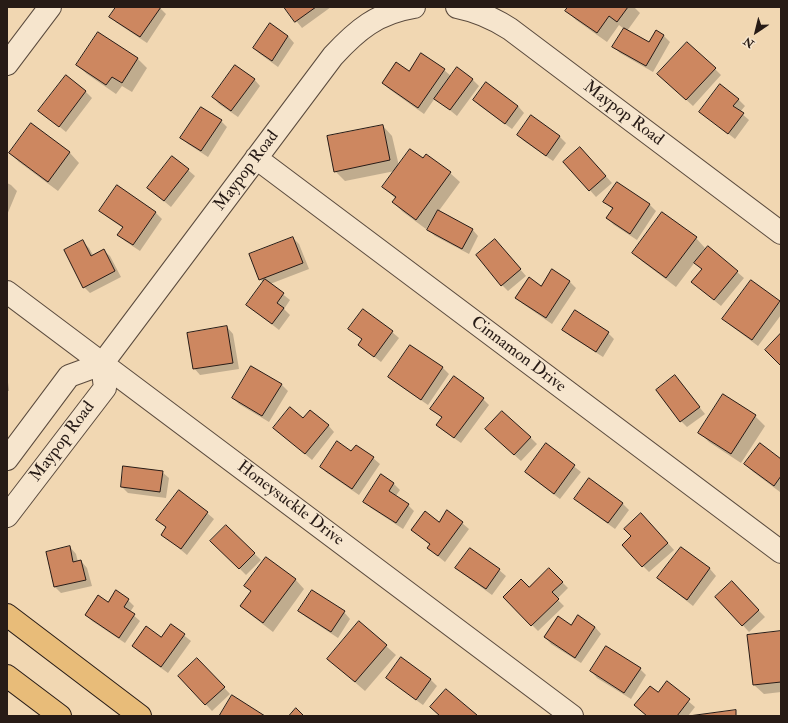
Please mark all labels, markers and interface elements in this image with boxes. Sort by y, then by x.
north arrow [736,12,776,52]
text: N [741,34,757,50]
street label: Maypop Road [579,77,667,151]
street label: Maypop Road [210,127,284,215]
street label: Cinnamon Drive [466,313,570,397]
street label: Maypop Road [26,398,100,486]
street label: Honeysuckle Drive [232,457,348,551]

